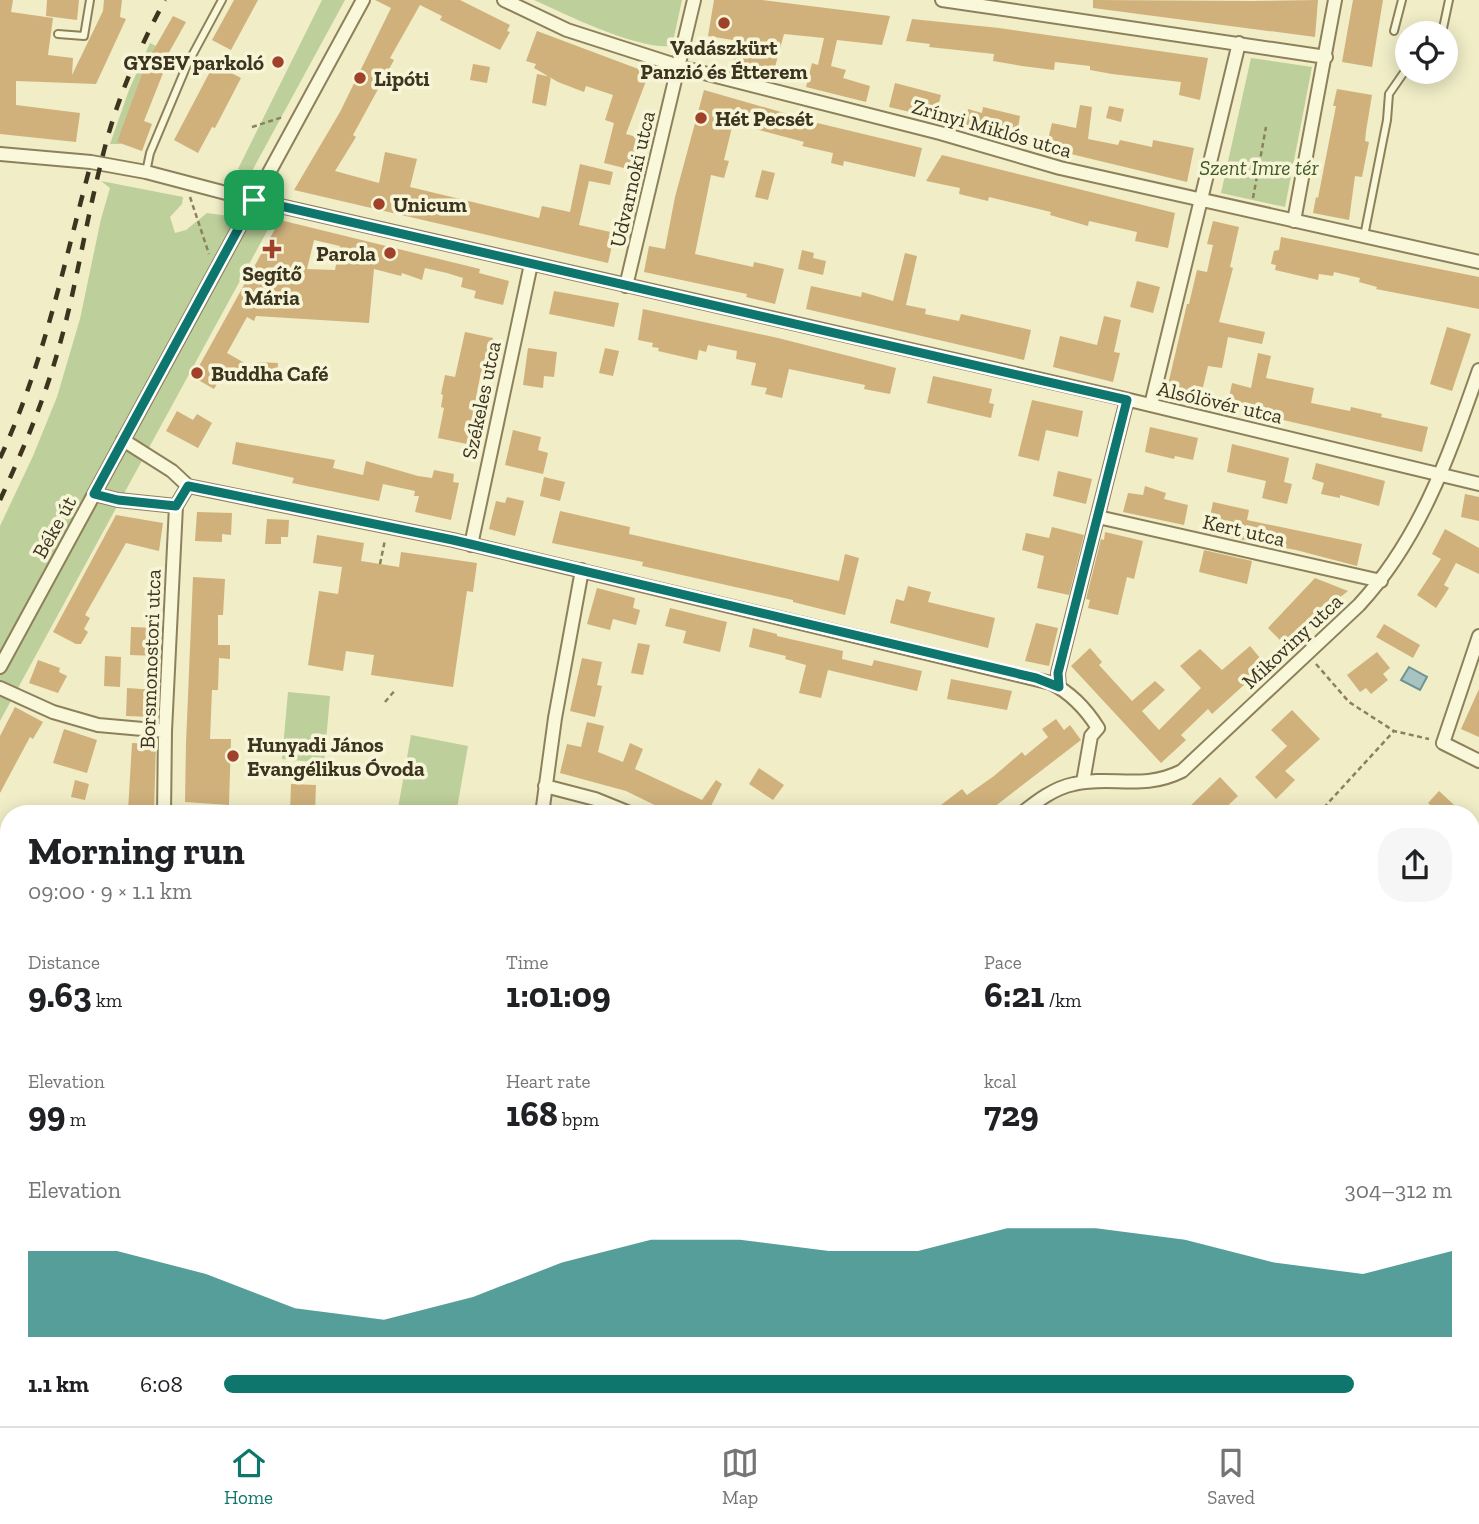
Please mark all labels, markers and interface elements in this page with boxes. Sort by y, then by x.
marker: Vadászkürt Panzió és Étterem [716,15,732,31]
map controls [1395,21,1458,84]
button: locate [1395,21,1458,84]
place label: Vadászkürt Panzió és Étterem [640,35,808,84]
place label: GYSEV parkoló [123,50,264,75]
marker: GYSEV parkoló [270,54,286,70]
place label: Lipóti [374,66,430,91]
marker: Lipóti [352,70,368,86]
street label: Zrínyi Miklós utca [909,93,1075,163]
place label: Hét Pecsét [715,106,814,131]
street label: Udvarnoki utca [604,108,660,250]
marker: Hét Pecsét [693,110,709,126]
park label: Szent Imre tér [1199,155,1319,180]
pin [224,170,284,230]
icon: arrive [235,181,273,219]
place label: Unicum [393,192,467,217]
marker: Unicum [371,196,387,212]
marker: Segítő Mária [264,241,280,257]
place label: Parola [316,241,376,266]
marker: Parola [382,245,398,261]
place label: Segítő Mária [242,261,302,310]
street label: Székeles utca [456,339,506,461]
place label: Buddha Café [211,361,328,386]
marker: Buddha Café [189,365,205,381]
street label: Alsólövér utca [1155,375,1285,429]
street label: Béke út [27,491,81,563]
street label: Kert utca [1200,508,1288,552]
street label: Borsmonostori utca [134,569,166,749]
street label: Mikoviny utca [1237,588,1347,694]
place label: Hunyadi János Evangélikus Óvoda [247,732,425,781]
marker: Hunyadi János Evangélikus Óvoda [225,748,241,764]
text: Morning run [28,828,245,874]
button: share [1378,828,1452,902]
text: 09:00 · 9 × 1.1 km [28,877,192,905]
text: Distance [28,951,100,974]
text: Time [506,951,548,974]
text: Pace [984,951,1022,974]
text: 9.63 [28,974,92,1016]
text: 1:01:09 [506,974,611,1016]
text: 6:21 [984,974,1044,1016]
text: km [92,989,122,1012]
text: /km [1044,989,1081,1012]
text: Elevation [28,1070,105,1093]
text: Heart rate [506,1070,591,1093]
text: kcal [984,1070,1017,1093]
text: 99 [28,1093,65,1135]
text: 168 [506,1093,558,1135]
text: 729 [984,1093,1039,1135]
text: m [65,1108,86,1131]
text: bpm [558,1108,599,1131]
text: Elevation [28,1176,121,1204]
text: 304–312 m [1344,1176,1452,1204]
text: 1.1 km [28,1370,89,1398]
text: 6:08 [140,1370,183,1398]
tab: Home [224,1444,273,1509]
tab: Map [721,1444,759,1509]
tab: Saved [1207,1444,1255,1509]

